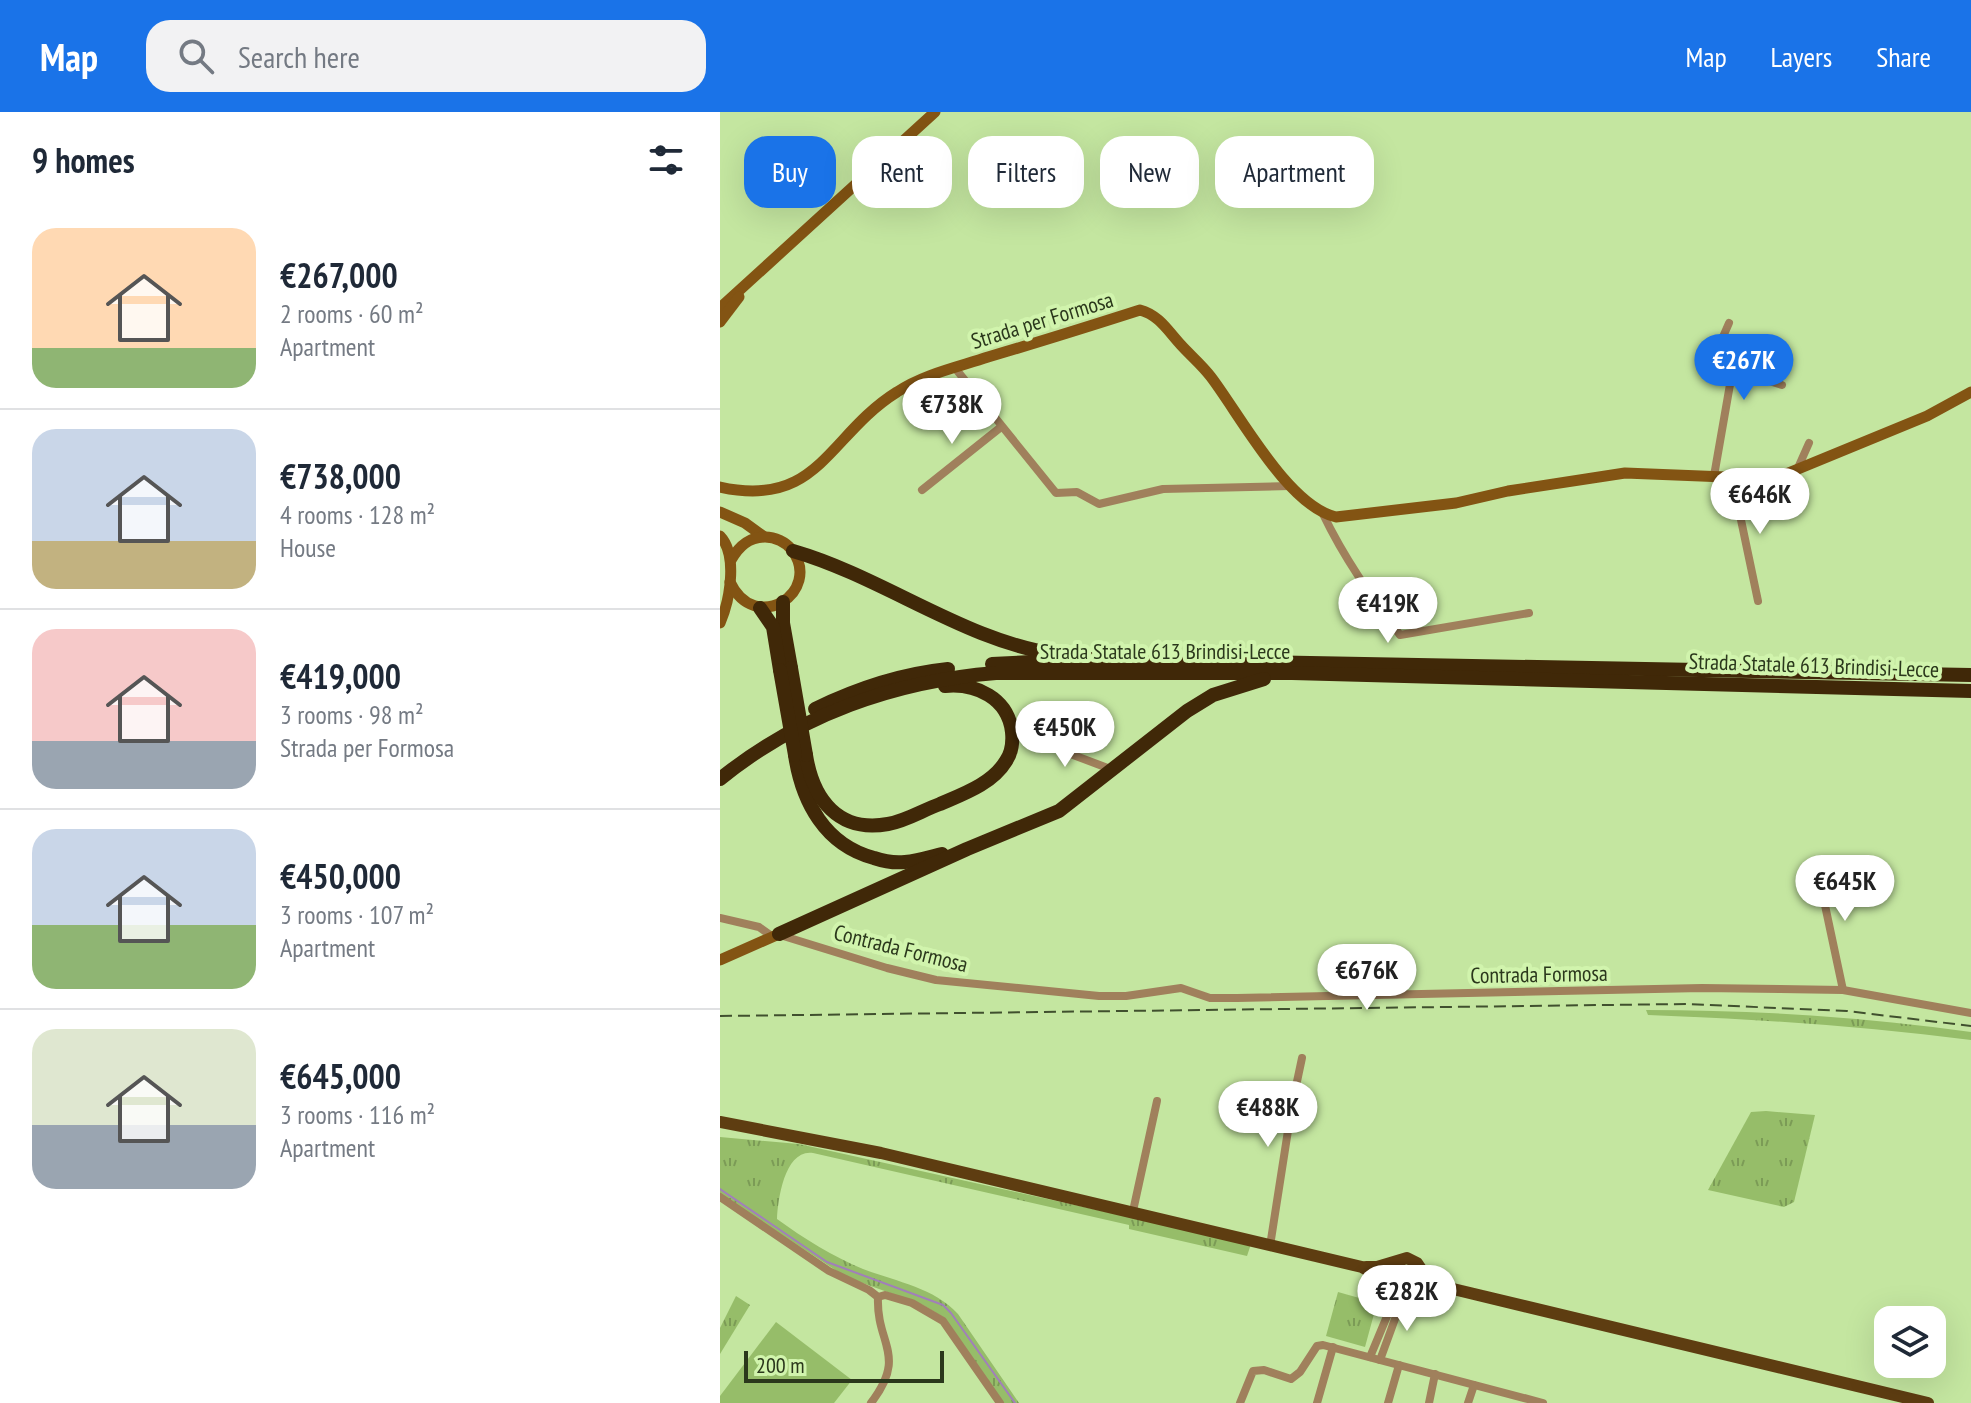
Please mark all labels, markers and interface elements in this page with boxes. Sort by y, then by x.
search box [146,20,706,92]
text: Map [40,32,98,81]
icon: search [174,34,218,78]
text: Search here [238,37,360,76]
text: Map [1685,38,1727,75]
text: Layers [1771,38,1832,75]
text: Share [1876,38,1931,75]
chip: Buy [744,136,836,208]
chip: Rent [852,136,952,208]
chip: Filters [968,136,1084,208]
chip: New [1100,136,1199,208]
chip: Apartment [1215,136,1374,208]
text: 9 homes [32,138,135,182]
icon: filters [644,138,688,182]
text: €267,000 [280,253,398,297]
icon: home [96,260,192,356]
street label: Strada per Formosa [967,285,1117,355]
text: 2 rooms · 60 m² [280,297,424,330]
text: Apartment [280,330,375,363]
pin: €267K [1688,334,1800,402]
text: €267K [1712,343,1776,376]
pin: €738K [896,378,1008,446]
text: €738K [920,387,984,420]
text: €738,000 [280,454,401,498]
icon: home [96,461,192,557]
pin: €646K [1704,468,1816,536]
text: €646K [1728,477,1792,510]
text: 4 rooms · 128 m² [280,498,435,531]
text: House [280,531,336,564]
pin: €419K [1332,577,1444,645]
text: €419K [1356,586,1420,619]
street label: Strada Statale 613 Brindisi-Lecce [1040,637,1290,665]
street label: Strada Statale 613 Brindisi-Lecce [1688,647,1940,683]
text: €419,000 [280,654,401,698]
icon: home [96,661,192,757]
text: 3 rooms · 98 m² [280,698,424,731]
pin: €450K [1009,701,1121,769]
text: €450K [1033,710,1097,743]
text: Strada per Formosa [280,731,454,764]
text: €450,000 [280,854,401,898]
pin: €645K [1789,855,1901,923]
icon: home [96,861,192,957]
text: €645K [1813,864,1877,897]
text: 3 rooms · 107 m² [280,898,434,931]
street label: Contrada Formosa [831,918,971,978]
text: Apartment [280,931,375,964]
pin: €676K [1311,944,1423,1012]
text: €676K [1335,953,1399,986]
street label: Contrada Formosa [1470,959,1608,989]
text: €645,000 [280,1054,401,1098]
icon: home [96,1061,192,1157]
pin: €488K [1212,1081,1324,1149]
text: €488K [1236,1090,1300,1123]
text: 3 rooms · 116 m² [280,1098,435,1131]
text: Apartment [280,1131,375,1164]
pin: €282K [1351,1265,1463,1333]
text: €282K [1375,1274,1439,1307]
map controls [1874,1306,1946,1378]
button: layers [1874,1306,1946,1378]
scale bar [744,1347,944,1383]
text: 200 m [756,1351,805,1379]

